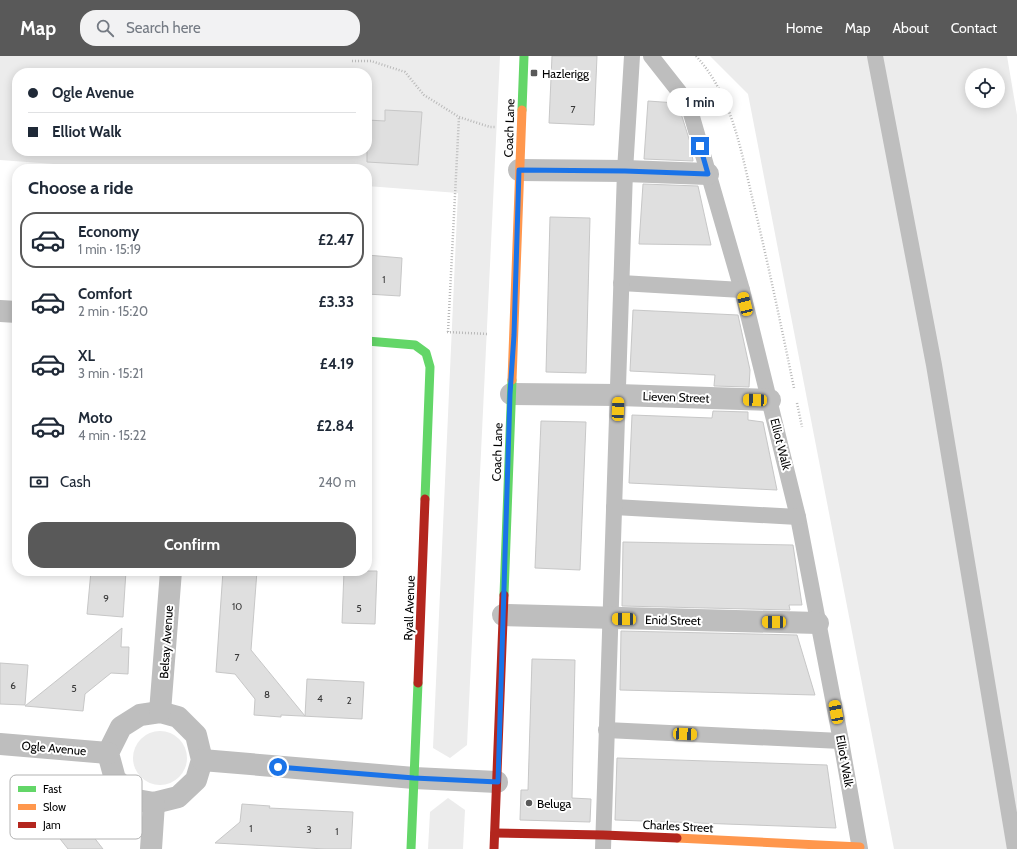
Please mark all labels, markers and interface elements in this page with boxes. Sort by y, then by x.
search box [80,10,360,46]
text: Map [20,17,56,40]
icon: search [94,17,116,39]
text: Search here [126,19,201,37]
text: Home [786,19,823,37]
text: Map [845,19,870,37]
text: About [892,19,929,37]
text: Contact [951,19,997,37]
place label: Hazlerigg [542,66,590,81]
marker: Hazlerigg [529,68,539,78]
map controls [965,68,1005,108]
button: locate [965,68,1005,108]
text: Ogle Avenue [52,84,134,102]
callout: 1 min [667,88,733,116]
text: 1 min [685,94,715,110]
street label: Coach Lane [500,98,518,158]
house number: 7 [570,103,576,116]
text: Elliot Walk [52,123,122,141]
route end [691,137,709,155]
text: Choose a ride [28,177,133,199]
icon: car [30,222,66,258]
text: Economy [78,223,139,241]
text: £2.47 [318,231,354,249]
text: 1 min · 15:19 [78,241,141,257]
house number: 1 [382,273,386,286]
icon: car [30,284,66,320]
text: Comfort [78,285,132,303]
car [736,291,754,317]
text: £3.33 [319,293,354,311]
text: 2 min · 15:20 [78,303,148,319]
icon: car [30,346,66,382]
text: XL [78,347,95,365]
text: £4.19 [320,355,354,373]
text: 3 min · 15:21 [78,365,143,381]
street label: Lieven Street [642,388,710,406]
car [743,394,767,406]
car [612,397,624,421]
icon: car [30,408,66,444]
text: Moto [78,409,112,427]
street label: Elliot Walk [767,416,795,472]
text: £2.84 [317,417,354,435]
street label: Coach Lane [488,422,506,482]
text: 4 min · 15:22 [78,427,146,443]
icon: cash [28,471,50,493]
text: Cash [60,473,91,491]
text: 240 m [318,474,356,490]
button: Confirm [28,522,356,568]
street label: Ryall Avenue [400,575,418,641]
house number: 9 [103,592,109,605]
house number: 10 [232,600,242,613]
house number: 5 [356,602,362,615]
street label: Belsay Avenue [156,605,176,679]
street label: Enid Street [645,612,701,628]
car [612,613,636,625]
car [762,616,786,628]
house number: 7 [234,651,240,664]
house number: 6 [10,679,16,692]
house number: 5 [71,682,77,695]
house number: 8 [264,688,270,701]
house number: 4 [317,692,323,705]
house number: 2 [346,694,352,707]
car [828,699,844,725]
car [673,727,697,741]
street label: Elliot Walk [833,734,857,789]
street label: Ogle Avenue [21,738,87,758]
route start [269,758,287,776]
legend [10,775,142,839]
text: Fast [43,782,62,796]
place label: Beluga [537,796,571,811]
marker: Beluga [524,798,534,808]
text: Slow [43,800,66,814]
street label: Charles Street [642,817,714,835]
text: Jam [42,818,61,832]
house number: 1 [249,822,253,835]
house number: 3 [306,823,312,836]
house number: 1 [335,825,339,838]

